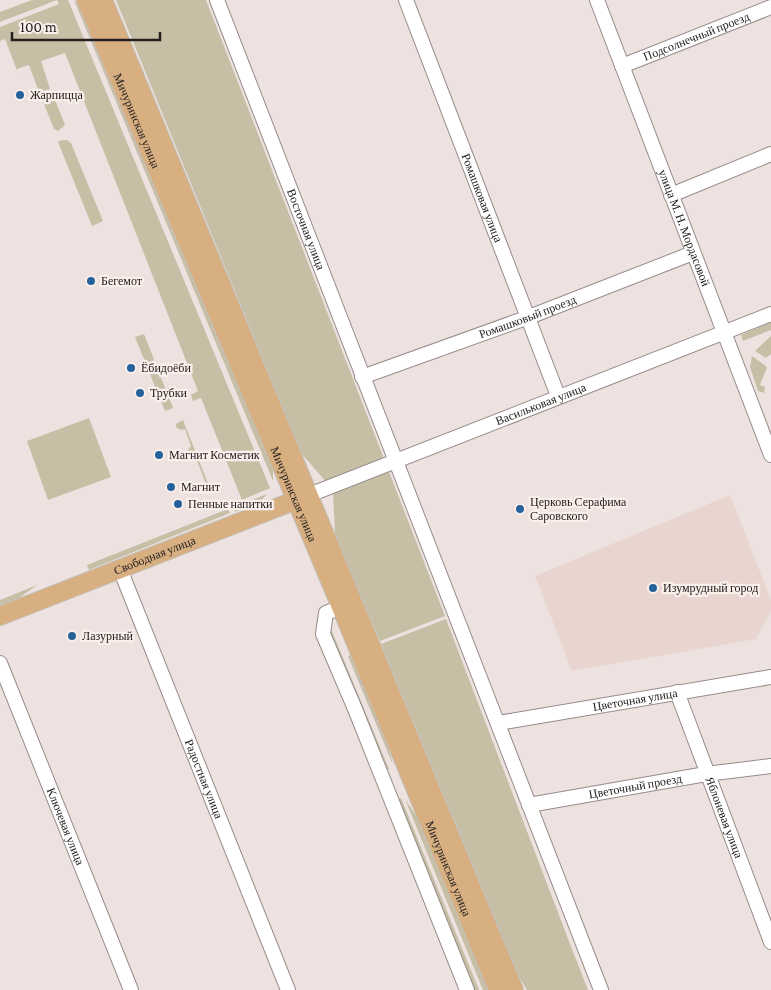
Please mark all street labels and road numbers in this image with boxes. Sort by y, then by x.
street label: Подсолнечный проезд [641,9,751,64]
street label: Мичуринская улица [111,71,163,171]
street label: Ромашковая улица [459,152,506,245]
street label: улица М. Н. Мордасовой [655,167,713,289]
street label: Восточная улица [284,187,328,272]
street label: Ромашковый проезд [477,292,578,341]
street label: Васильковая улица [494,380,589,428]
street label: Мичуринская улица [267,445,320,544]
street label: Свободная улица [112,533,198,578]
street label: Цветочная улица [592,686,679,714]
street label: Радостная улица [182,737,226,821]
street label: Цветочный проезд [588,771,683,801]
street label: Яблоневая улица [702,775,746,861]
street label: Ключевая улица [44,786,87,868]
street label: Мичуринская улица [422,819,474,919]

